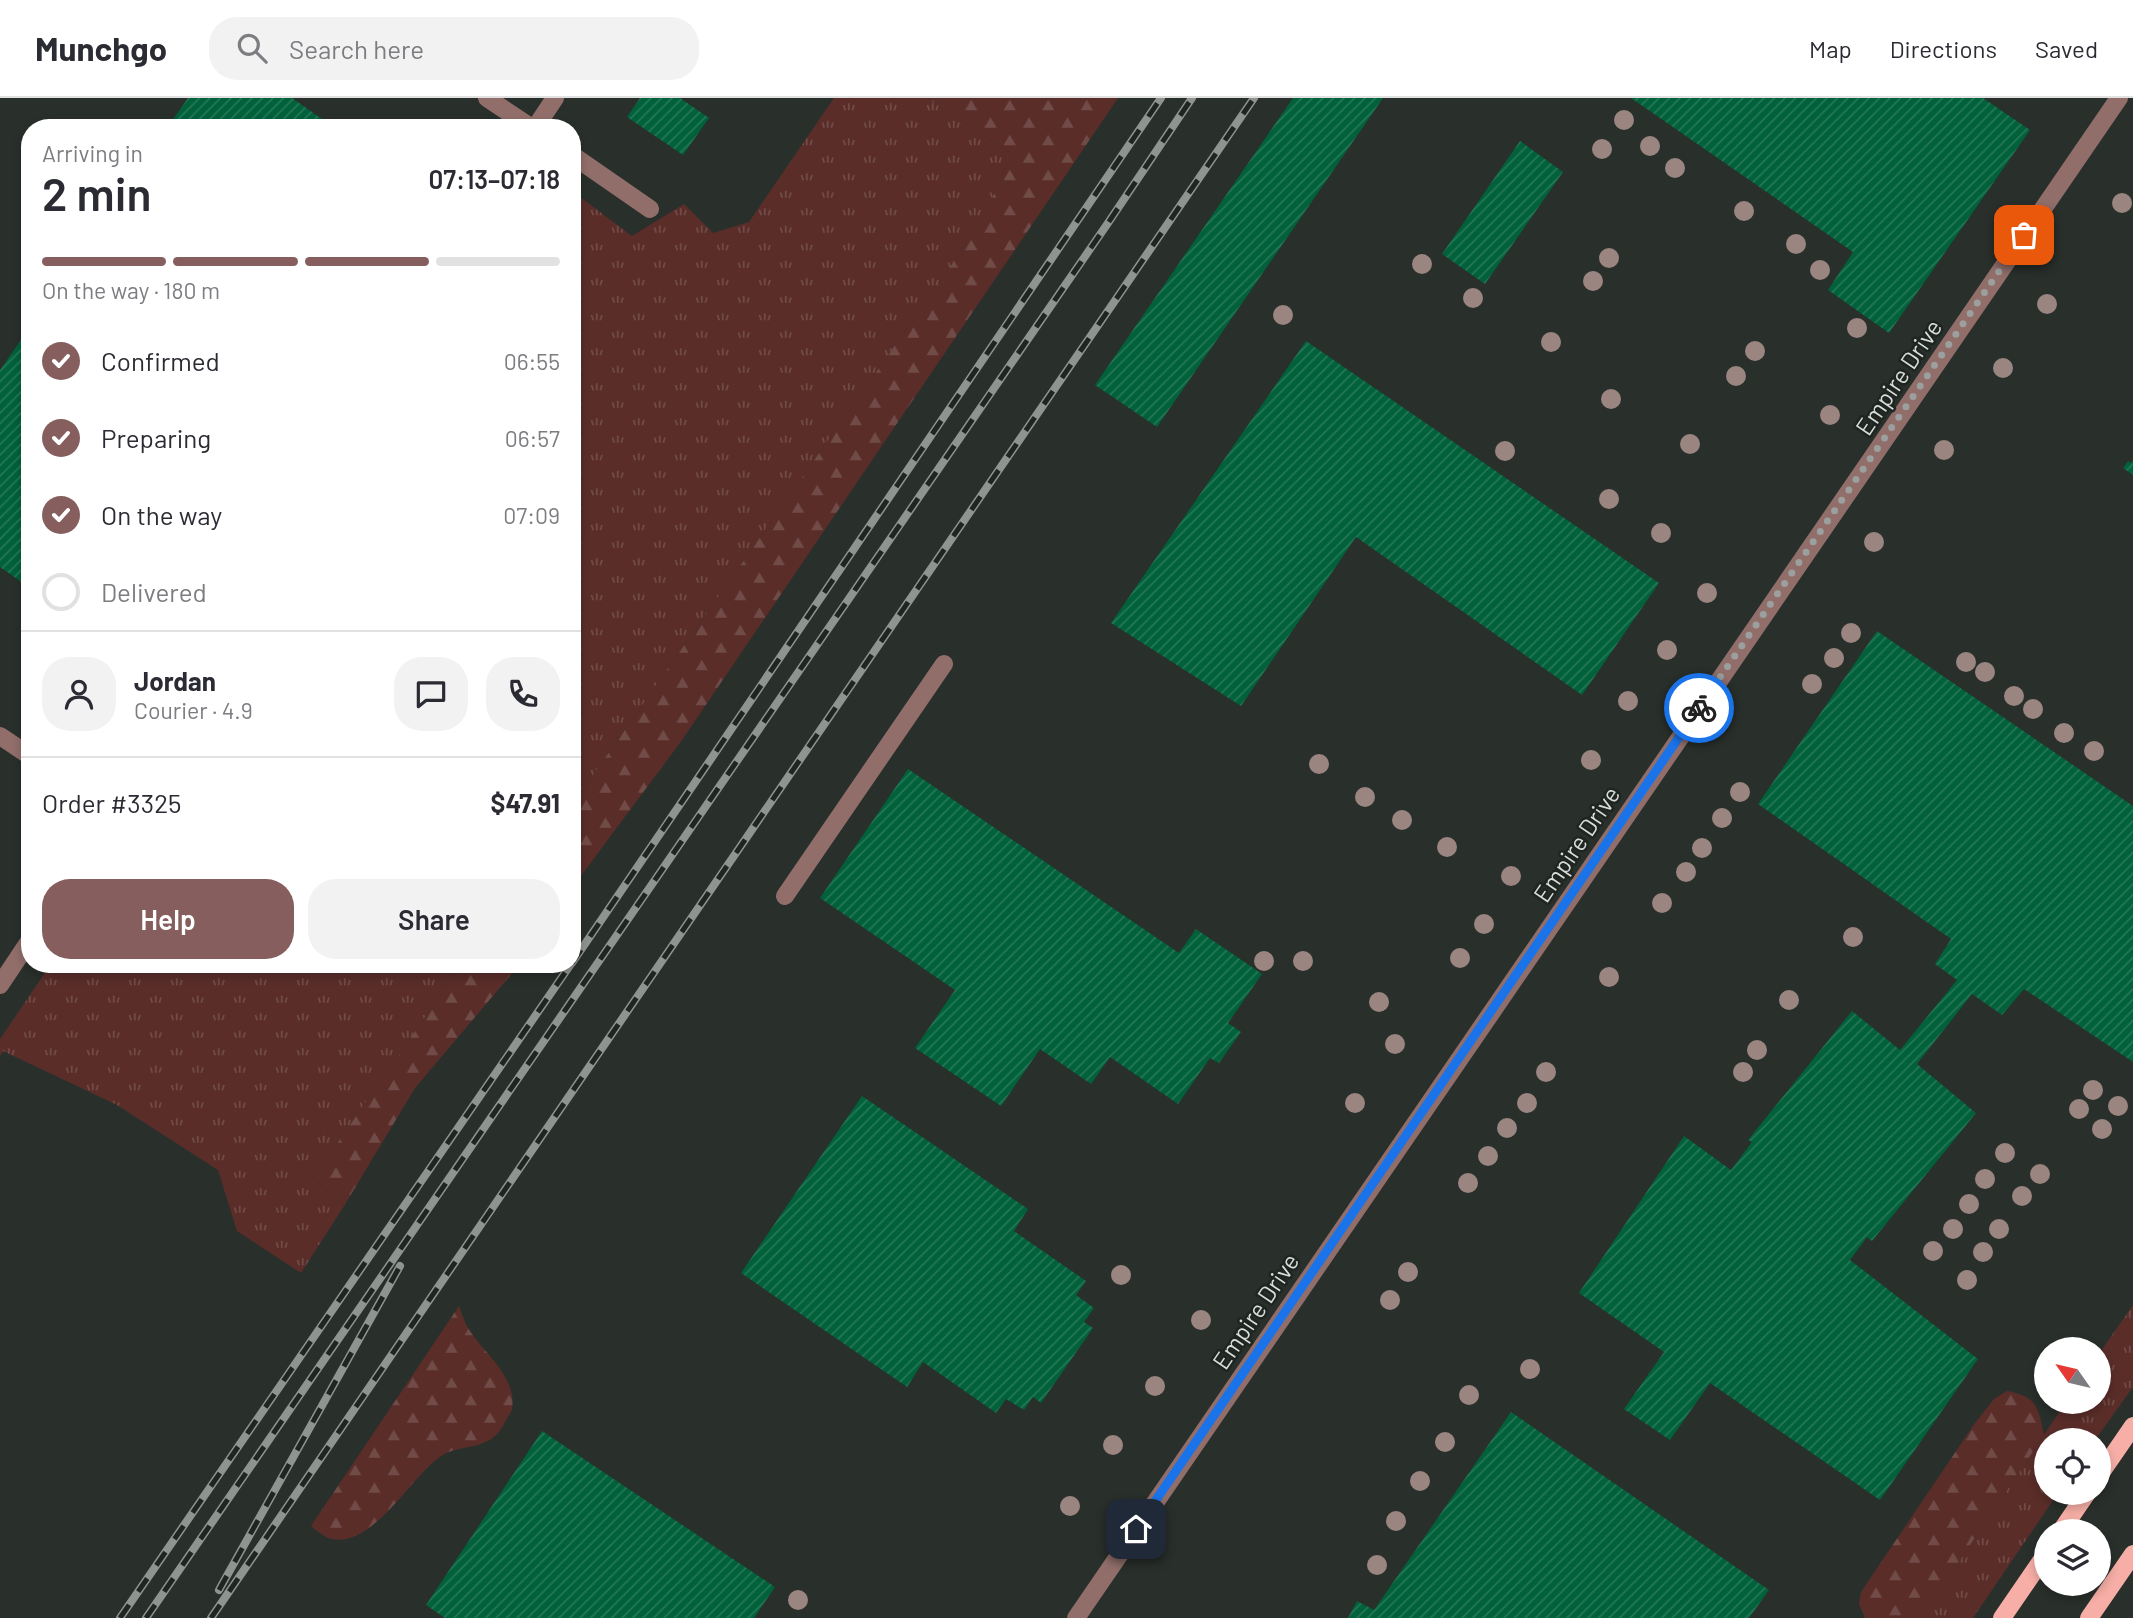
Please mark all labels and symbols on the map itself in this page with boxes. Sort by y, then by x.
pin [1994,205,2054,265]
street label: Empire Drive [1849,314,1947,440]
courier [1664,673,1734,743]
street label: Empire Drive [1527,781,1625,907]
street label: Empire Drive [1206,1248,1304,1374]
north arrow [2034,1337,2110,1414]
pin [1106,1499,1166,1559]

